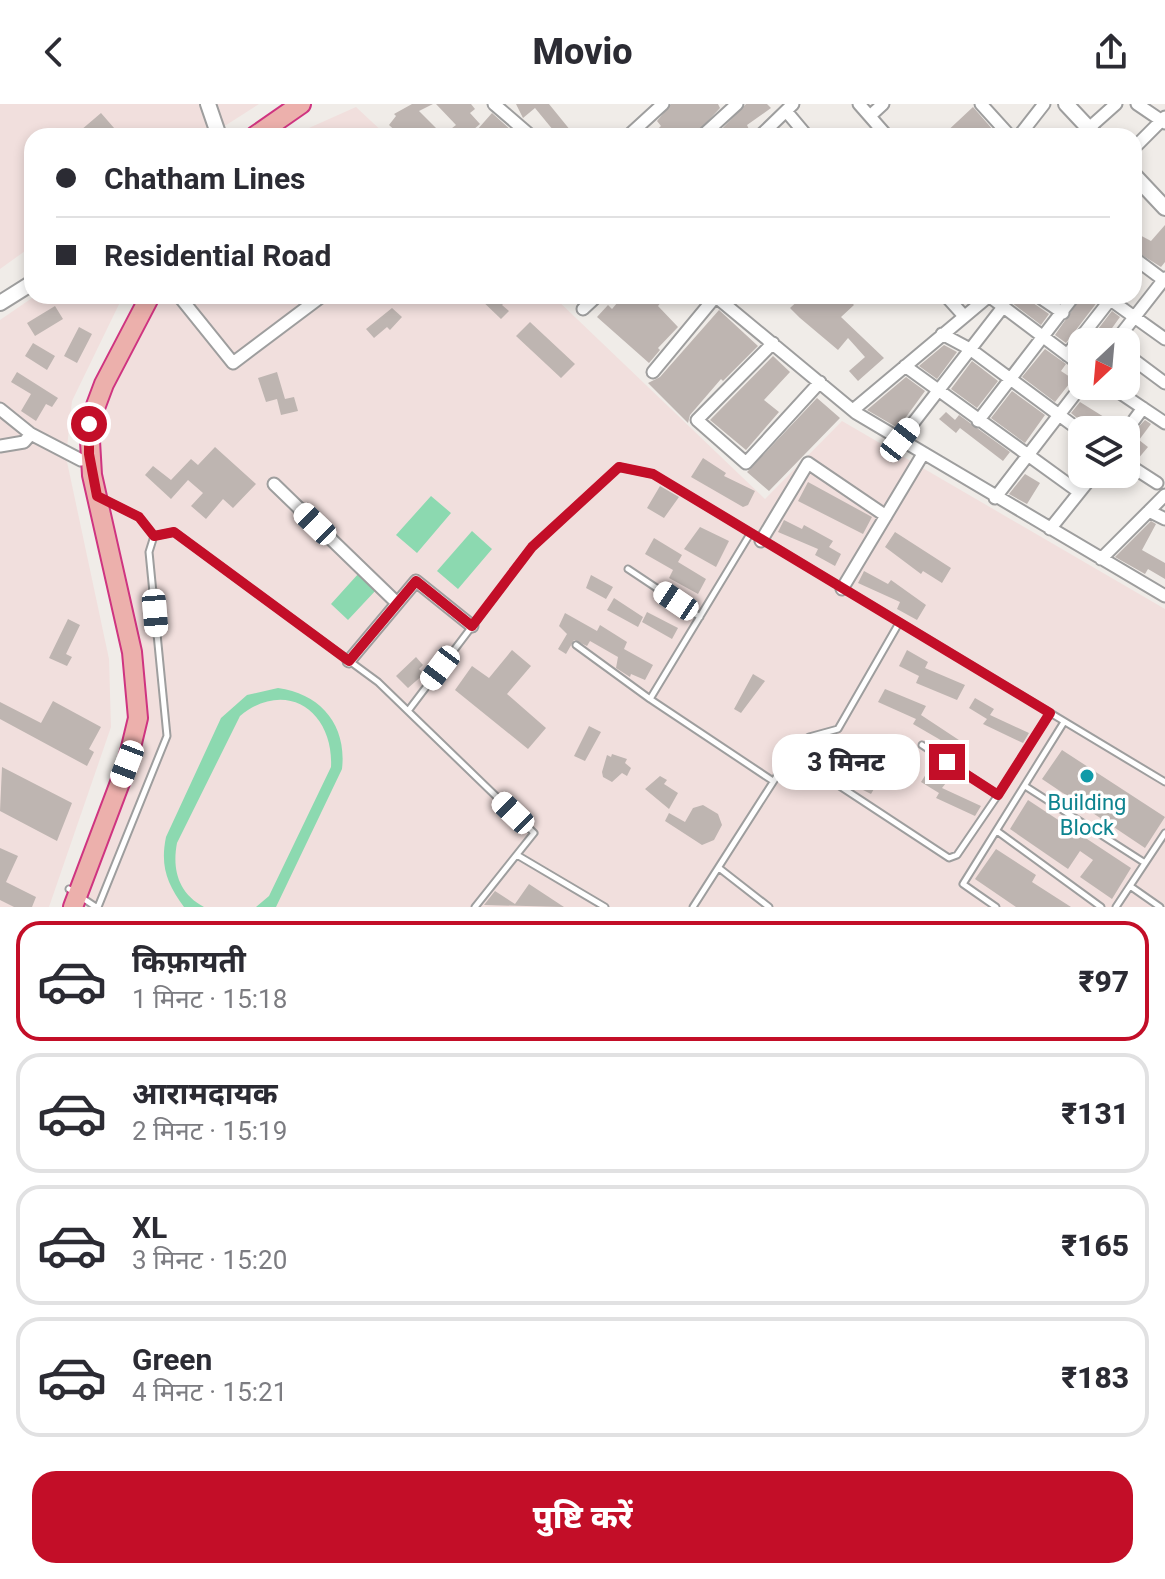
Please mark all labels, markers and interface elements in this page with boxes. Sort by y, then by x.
icon: back [32,30,76,74]
icon: share [1089,30,1133,74]
text: Movio [533,31,632,73]
text: Chatham Lines [104,161,306,196]
text: Residential Road [104,238,331,273]
north arrow [1068,328,1140,400]
map controls [1068,328,1140,488]
route start [71,406,107,442]
car [876,414,924,466]
button: layers [1068,416,1140,488]
car [289,499,341,549]
car [649,578,703,624]
car [141,588,169,638]
car [416,642,464,694]
callout: 3 मिनट [771,734,919,790]
car [107,737,147,791]
route end [929,744,965,780]
text: 3 मिनट [807,747,885,777]
marker: Building Block [1078,767,1096,785]
car [487,788,539,838]
place label: Building Block [1048,790,1126,840]
text: किफ़ायती [132,944,246,979]
icon: car [36,945,108,1017]
text: ₹97 [1079,964,1129,999]
text: 1 मिनट · 15:18 [132,984,287,1014]
text: आरामदायक [132,1076,278,1111]
icon: car [36,1077,108,1149]
text: ₹131 [1061,1096,1129,1131]
text: 2 मिनट · 15:19 [132,1116,287,1146]
icon: car [36,1209,108,1281]
text: XL [132,1210,167,1245]
text: ₹165 [1061,1228,1129,1263]
text: 3 मिनट · 15:20 [132,1245,287,1275]
icon: car [36,1341,108,1413]
text: Green [132,1342,212,1377]
text: ₹183 [1061,1360,1129,1395]
text: 4 मिनट · 15:21 [132,1377,287,1407]
button: पुष्टि करें [32,1471,1133,1563]

